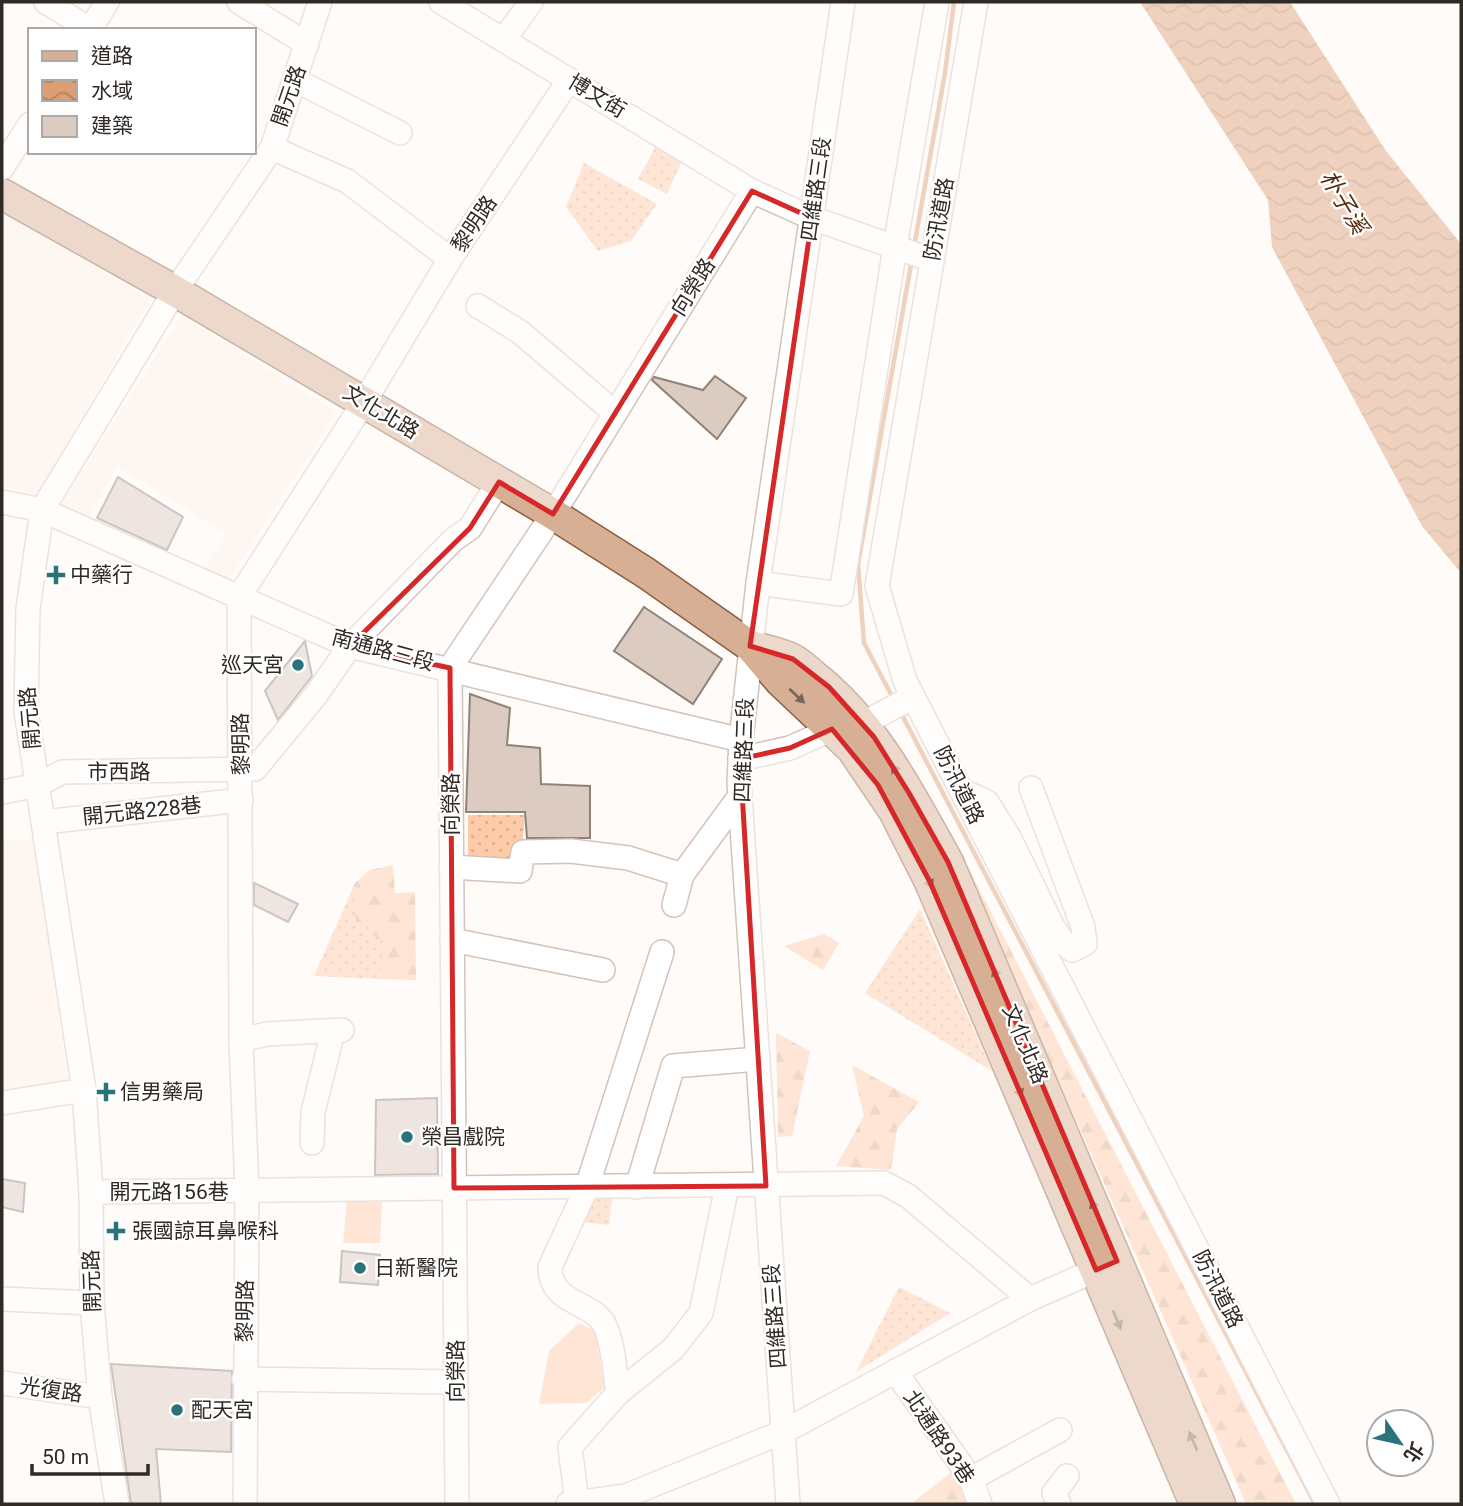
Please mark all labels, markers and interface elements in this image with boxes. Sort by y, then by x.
legend [28,28,256,154]
text: 道路 [91,44,133,68]
street label: 開元路 [267,62,311,130]
street label: 博文街 [564,69,630,123]
text: 水域 [91,79,133,103]
text: 建築 [91,114,133,138]
street label: 四維路三段 [797,135,835,243]
water label: 朴子溪 [1314,166,1374,241]
street label: 防汛道路 [920,176,958,262]
street label: 黎明路 [446,191,502,257]
street label: 向榮路 [666,254,720,320]
street label: 文化北路 [339,380,423,444]
place label: 中藥行 [70,563,133,587]
marker: 中藥行 [48,567,64,583]
street label: 南通路三段 [329,625,437,675]
place label: 巡天宮 [221,653,284,677]
marker: 巡天宮 [290,657,306,673]
street label: 開元路 [15,686,45,750]
one-way arrow [788,688,805,704]
street label: 四維路三段 [730,697,758,803]
street label: 黎明路 [228,712,254,776]
street label: 防汛道路 [929,742,989,828]
street label: 市西路 [88,760,151,784]
one-way arrow [890,764,903,783]
street label: 向榮路 [439,773,463,836]
street label: 開元路228巷 [81,793,203,829]
one-way arrow [923,869,934,889]
one-way arrow [991,967,1003,987]
street label: 文化北路 [998,1001,1052,1087]
one-way arrow [1013,1078,1024,1099]
place label: 信男藥局 [120,1080,204,1104]
marker: 信男藥局 [98,1084,114,1100]
place label: 榮昌戲院 [421,1125,505,1149]
marker: 榮昌戲院 [399,1129,415,1145]
street label: 開元路156巷 [109,1180,229,1204]
one-way arrow [1089,1199,1100,1220]
place label: 張國諒耳鼻喉科 [132,1219,279,1243]
marker: 張國諒耳鼻喉科 [106,1221,126,1241]
street label: 防汛道路 [1188,1246,1248,1332]
street label: 開元路 [79,1249,105,1313]
place label: 日新醫院 [374,1256,458,1280]
marker: 日新醫院 [352,1260,368,1276]
street label: 四維路三段 [759,1263,791,1369]
street label: 黎明路 [232,1279,258,1343]
one-way arrow [1112,1309,1123,1330]
street label: 向榮路 [444,1340,468,1403]
street label: 光復路 [18,1374,84,1406]
street label: 北通路93巷 [899,1386,979,1488]
place label: 配天宮 [191,1398,254,1422]
marker: 配天宮 [169,1402,185,1418]
north arrow [1365,1408,1435,1478]
one-way arrow [1187,1431,1198,1452]
scale bar [32,1432,147,1476]
text: 北 [1399,1438,1429,1467]
text: 50 m [42,1445,89,1469]

